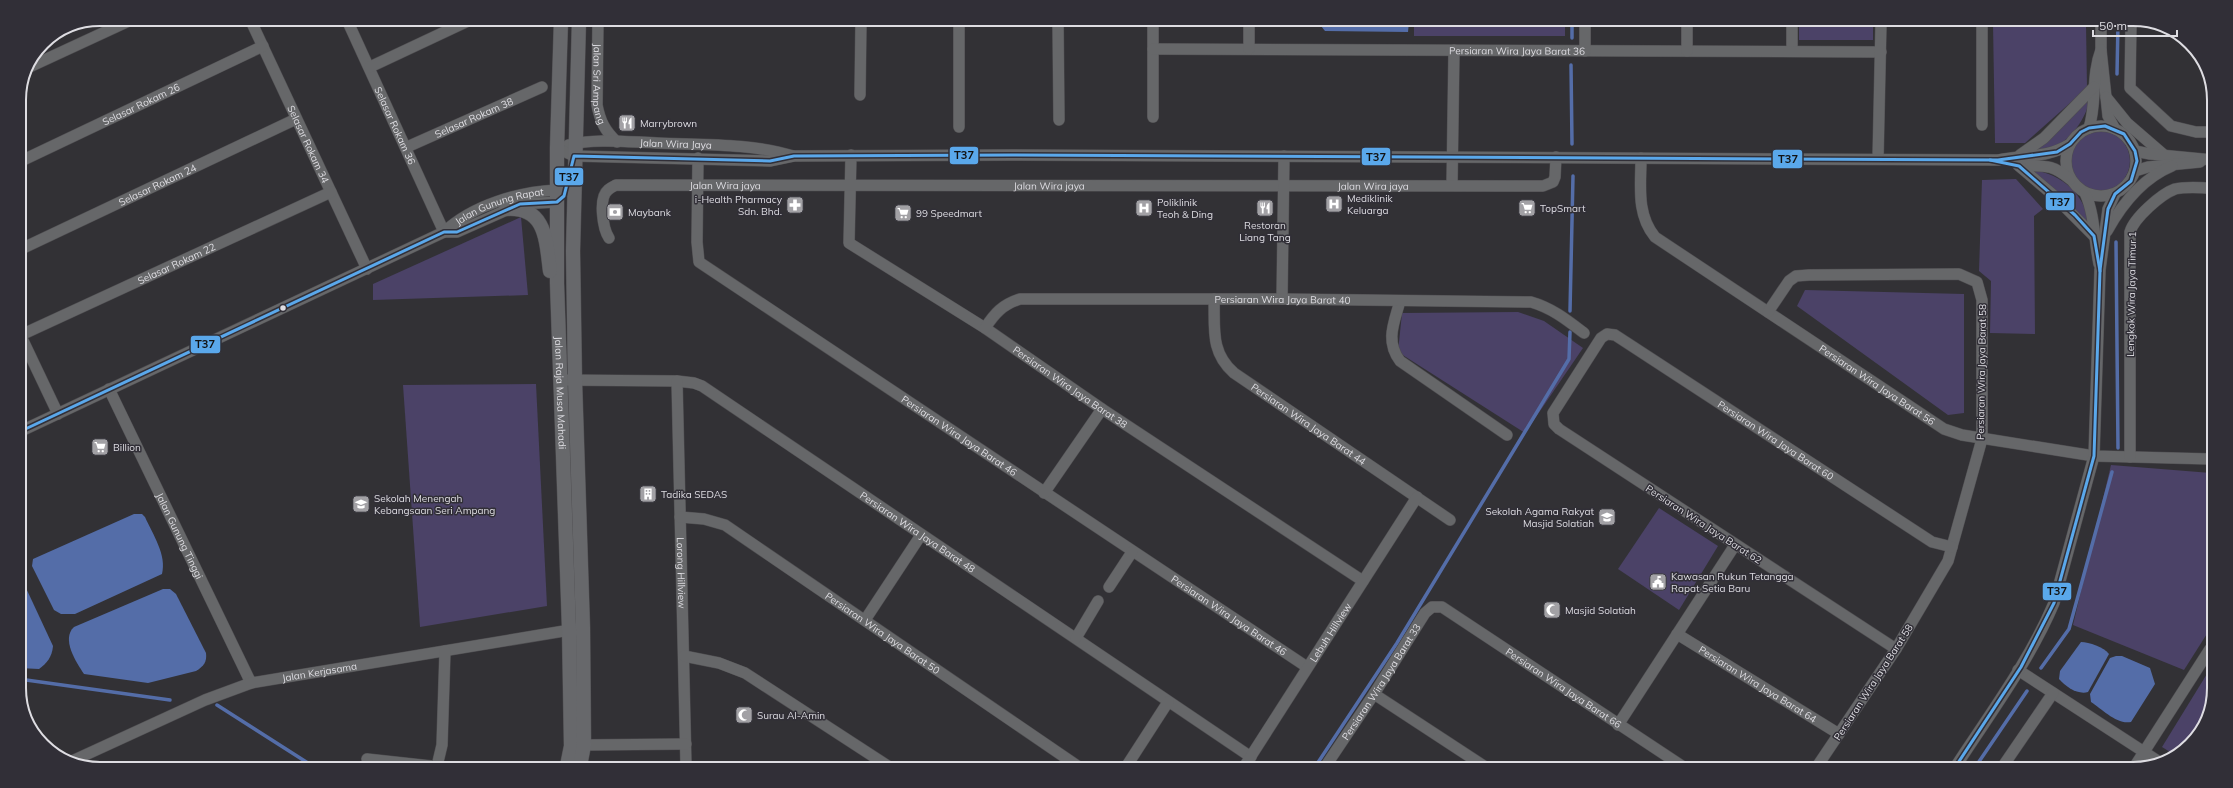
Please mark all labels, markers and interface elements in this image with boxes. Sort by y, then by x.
scale bar [2093,12,2177,38]
text: 50 m [2099,18,2127,33]
street label: Jalan Sri Ampang [590,43,608,126]
street label: Persiaran Wira Jaya Barat 36 [1449,44,1585,58]
street label: Selasar Rokam 26 [100,81,182,128]
street label: Selasar Rokam 36 [371,85,418,167]
street label: Selasar Rokam 38 [433,95,515,141]
street label: Selasar Rokam 34 [284,103,332,185]
restaurant icon: Marrybrown [617,113,637,133]
place label: Marrybrown [640,117,697,130]
street label: Jalan Wira Jaya [639,136,712,152]
line badge: T37 [949,146,979,165]
line badge: T37 [1361,147,1391,166]
text: T37 [954,148,974,162]
line badge: T37 [1772,149,1803,169]
text: T37 [1366,150,1386,164]
text: T37 [1778,152,1798,166]
street label: Selasar Rokam 24 [117,161,198,209]
line badge: T37 [554,167,584,186]
text: T37 [559,170,579,184]
street label: Jalan Wira jaya [689,179,761,192]
street label: Jalan Wira jaya [1013,179,1085,193]
street label: Jalan Wira jaya [1337,180,1409,193]
street label: Jalan Gunung Rapat [452,185,545,228]
place label: Mediklinik Keluarga [1347,192,1394,217]
line badge: T37 [2045,192,2075,211]
place label: i-Health Pharmacy Sdn. Bhd. [695,193,783,218]
hospital icon: Mediklinik Keluarga [1324,194,1344,214]
pharmacy icon: i-Health Pharmacy Sdn. Bhd. [785,195,805,215]
text: T37 [2050,195,2070,209]
place label: Poliklinik Teoh & Ding [1157,196,1213,221]
hospital icon: Poliklinik Teoh & Ding [1134,198,1154,218]
restaurant icon: Restoran Liang Tang [1255,198,1275,218]
supermarket icon: TopSmart [1517,198,1537,218]
bank icon: Maybank [605,202,625,222]
place label: TopSmart [1540,202,1586,215]
supermarket icon: 99 Speedmart [893,203,913,223]
place label: Maybank [628,206,672,219]
place label: 99 Speedmart [916,207,982,220]
place label: Restoran Liang Tang [1239,219,1291,244]
street label: Lengkok Wira Jaya Timur 1 [2124,231,2139,357]
street label: Selasar Rokam 22 [135,240,218,287]
street label: Persiaran Wira Jaya Barat 40 [1214,293,1351,307]
unlabelled marker [278,303,288,313]
street label: Persiaran Wira Jaya Barat 58 [1974,304,1989,440]
line badge: T37 [190,335,221,354]
street label: Jalan Raja Musa Mahadi [552,336,569,450]
text: T37 [195,337,215,351]
street label: Persiaran Wira Jaya Barat 56 [1817,342,1937,428]
street label: Persiaran Wira Jaya Barat 38 [1010,343,1130,431]
street label: Persiaran Wira Jaya Barat 44 [1248,381,1368,468]
street label: Persiaran Wira Jaya Barat 46 [899,393,1019,479]
street label: Persiaran Wira Jaya Barat 60 [1715,398,1836,483]
supermarket icon: Billion [90,437,110,457]
place label: Billion [113,441,141,454]
street label: Persiaran Wira Jaya Barat 62 [1643,482,1764,567]
building icon: Tadika SEDAS [638,484,658,504]
place label: Tadika SEDAS [661,488,727,501]
street label: Persiaran Wira Jaya Barat 48 [857,489,977,576]
street label: Jalan Gunung Tinggi [153,491,206,581]
place label: Sekolah Menengah Kebangsaan Seri Ampang [374,492,495,517]
school or university icon: Sekolah Menengah Kebangsaan Seri Ampang [351,494,371,514]
place label: Sekolah Agama Rakyat Masjid Solatiah [1485,505,1594,530]
school or university icon: Sekolah Agama Rakyat Masjid Solatiah [1597,507,1617,527]
street label: Lorong Hillview [674,537,688,609]
place label: Kawasan Rukun Tetangga Rapat Setia Baru [1671,570,1794,595]
street label: Persiaran Wira Jaya Barat 46 [1169,572,1289,659]
public building icon: Kawasan Rukun Tetangga Rapat Setia Baru [1648,572,1668,592]
line badge: T37 [2042,582,2072,601]
text: T37 [2047,584,2067,598]
street label: Persiaran Wira Jaya Barat 50 [823,589,942,677]
street label: Lebuh Hillview [1307,600,1355,665]
mosque icon: Masjid Solatiah [1542,600,1562,620]
place label: Masjid Solatiah [1565,604,1636,617]
street label: Persiaran Wira Jaya Barat 33 [1339,621,1424,743]
street label: Persiaran Wira Jaya Barat 58 [1831,622,1916,743]
street label: Persiaran Wira Jaya Barat 64 [1696,643,1819,726]
street label: Persiaran Wira Jaya Barat 66 [1503,645,1624,731]
street label: Jalan Kerjasama [281,660,358,685]
mosque icon: Surau Al-Amin [734,705,754,725]
place label: Surau Al-Amin [757,709,825,722]

